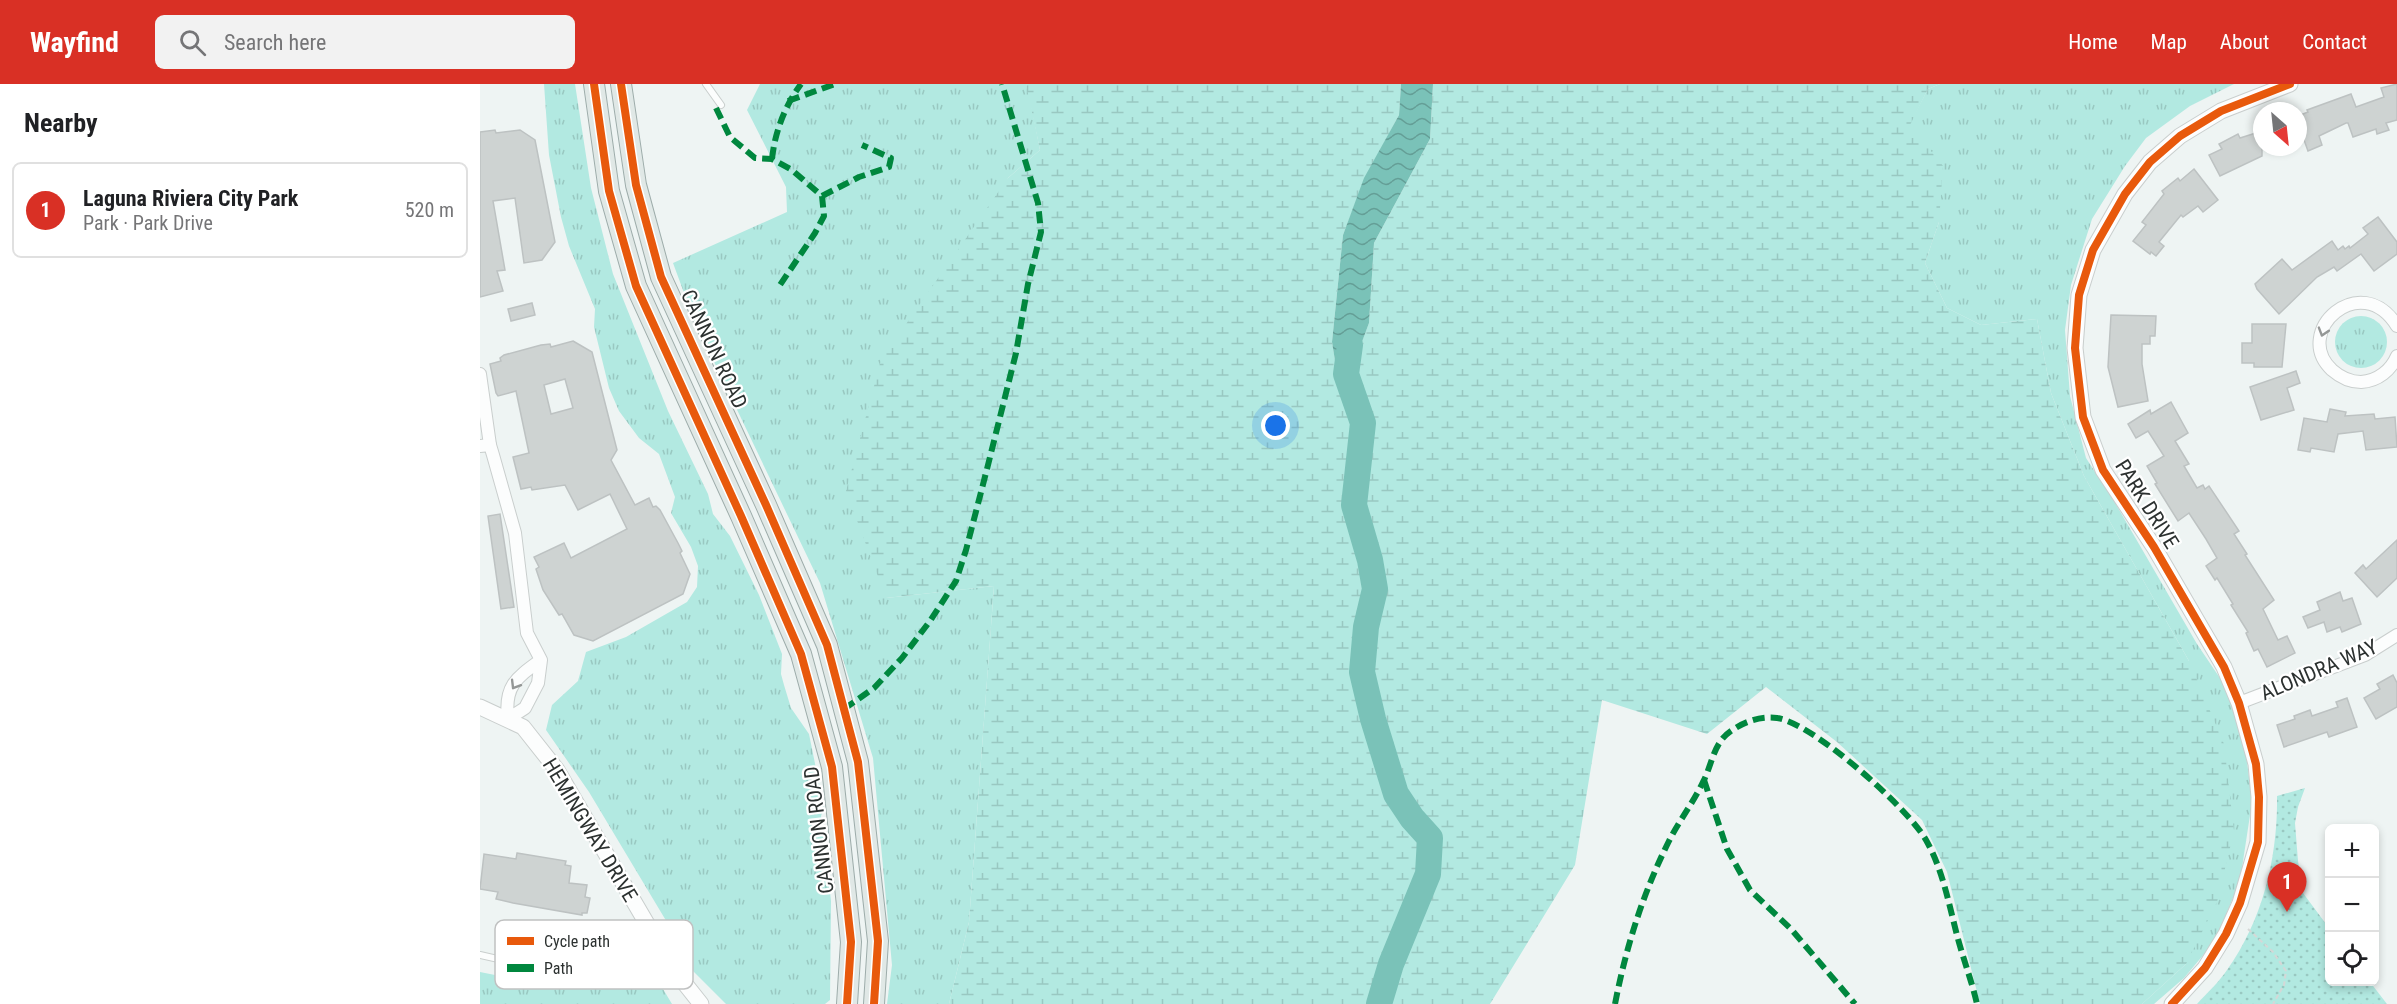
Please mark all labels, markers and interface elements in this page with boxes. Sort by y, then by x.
search box [155,15,575,69]
text: Wayfind [30,26,119,59]
icon: search [176,26,209,59]
text: Search here [224,30,326,55]
text: Home [2068,30,2118,54]
text: Map [2151,30,2187,54]
text: About [2220,30,2269,54]
text: Contact [2302,30,2367,54]
north arrow [2253,102,2307,156]
text: Nearby [24,108,98,138]
text: Laguna Riviera City Park [83,186,298,211]
text: 1 [40,198,51,222]
text: 520 m [405,198,454,222]
text: Park · Park Drive [83,211,213,235]
street label: CANNON ROAD [676,286,752,412]
one-way arrow [2318,326,2330,337]
your location [1261,411,1290,440]
street label: PARK DRIVE [2110,455,2184,553]
street label: ALONDRA WAY [2257,635,2381,705]
one-way arrow [511,678,522,689]
street label: HEMINGWAY DRIVE [538,754,642,906]
street label: CANNON ROAD [799,765,839,895]
map controls [2325,824,2379,986]
button: + [2325,824,2379,878]
pin: 1 [2268,862,2306,912]
button: − [2325,878,2379,932]
legend [495,920,693,989]
text: Cycle path [544,932,610,951]
button: locate [2325,932,2379,986]
text: Path [544,959,573,978]

